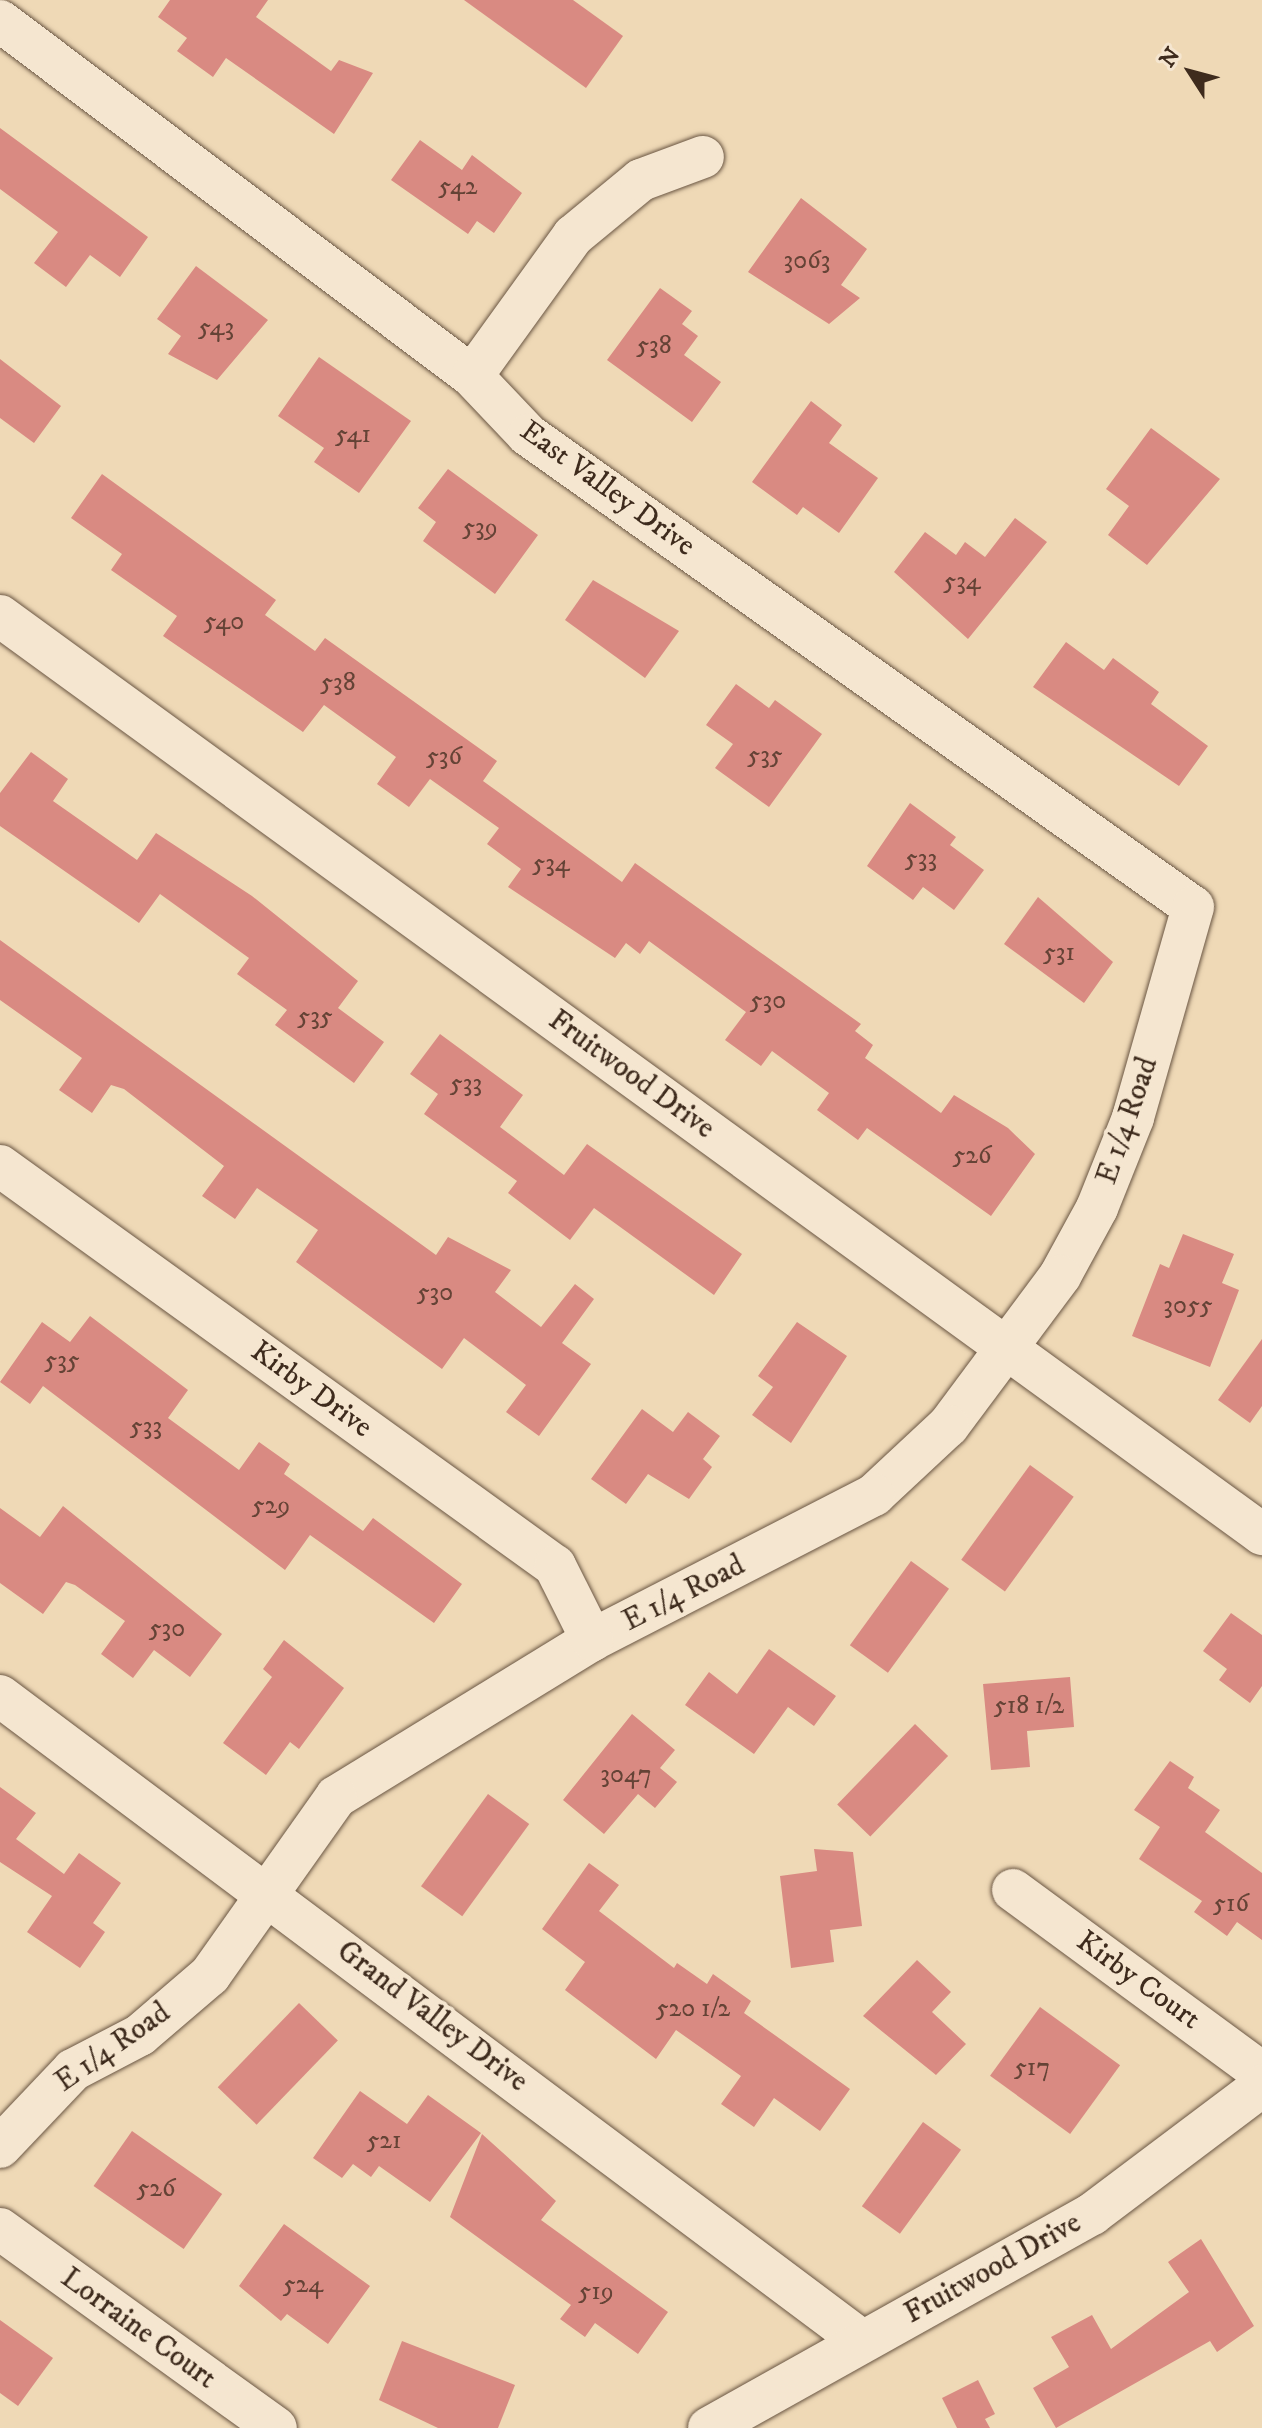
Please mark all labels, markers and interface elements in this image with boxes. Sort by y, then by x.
north arrow [1150,32,1230,112]
text: N [1154,42,1186,73]
house number: 542 [438,171,478,203]
house number: 3063 [784,245,830,277]
house number: 543 [198,312,234,344]
house number: 538 [636,330,672,362]
street label: East Valley Drive [512,413,702,565]
house number: 541 [335,419,371,451]
house number: 539 [462,512,498,544]
house number: 534 [943,566,981,598]
house number: 540 [204,606,244,638]
house number: 538 [320,667,356,699]
house number: 535 [747,740,783,772]
house number: 536 [426,741,462,773]
house number: 533 [905,843,937,875]
house number: 534 [532,848,570,880]
house number: 531 [1043,937,1075,969]
house number: 530 [750,985,786,1017]
house number: 535 [297,1001,333,1033]
street label: Fruitwood Drive [541,1003,721,1147]
street label: E 1/4 Road [1090,1053,1166,1189]
house number: 533 [450,1068,482,1100]
house number: 526 [952,1140,992,1172]
house number: 530 [417,1277,453,1309]
house number: 3055 [1163,1290,1213,1322]
street label: Kirby Drive [243,1334,379,1446]
house number: 535 [44,1345,80,1377]
house number: 533 [130,1411,162,1443]
house number: 529 [252,1490,290,1522]
street label: E 1/4 Road [617,1548,751,1640]
house number: 530 [149,1613,185,1645]
house number: 518 1/2 [994,1690,1064,1722]
house number: 3047 [600,1759,652,1791]
house number: 516 [1213,1888,1249,1920]
street label: Kirby Court [1069,1924,1207,2038]
street label: Grand Valley Drive [330,1934,534,2100]
house number: 520 1/2 [656,1993,730,2025]
street label: E 1/4 Road [49,1995,177,2101]
house number: 517 [1014,2052,1050,2084]
house number: 521 [366,2125,402,2157]
house number: 526 [136,2173,176,2205]
street label: Fruitwood Drive [898,2206,1088,2332]
street label: Lorraine Court [53,2261,223,2397]
house number: 524 [283,2269,323,2301]
house number: 519 [578,2276,614,2308]

